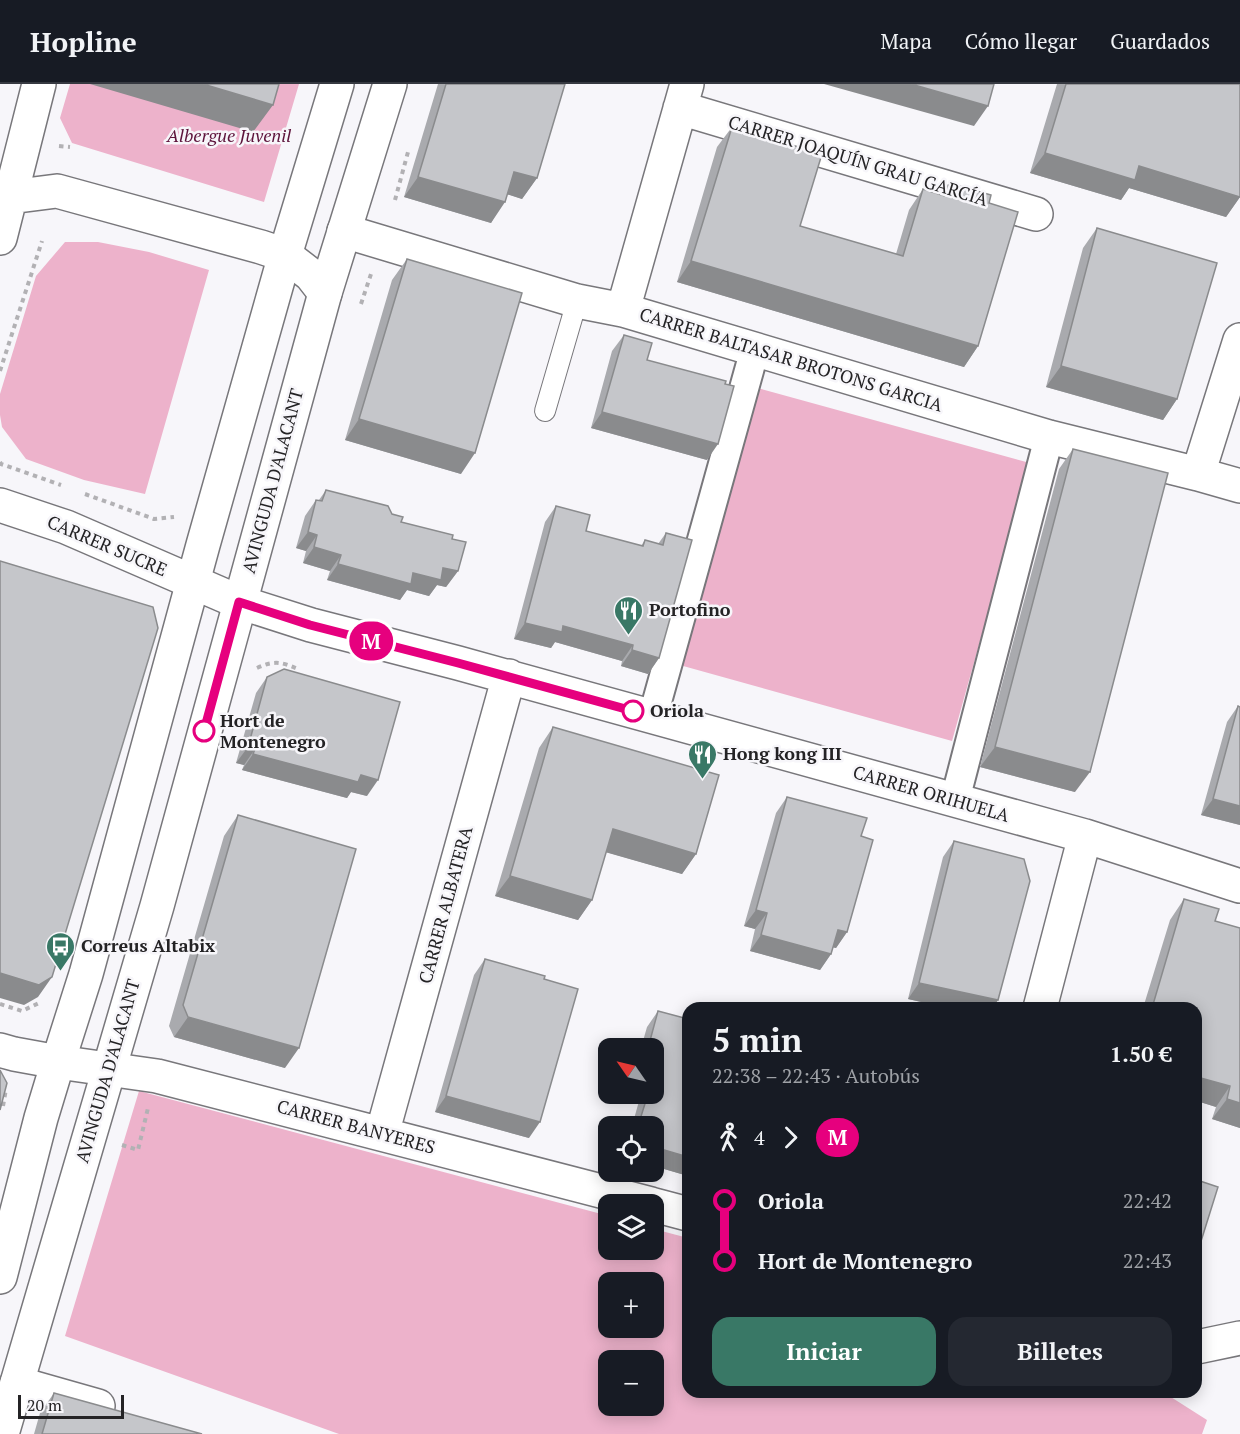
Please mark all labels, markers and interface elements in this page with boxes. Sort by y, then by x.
text: Hopline [30,23,137,60]
text: Mapa [880,27,932,55]
text: Cómo llegar [965,27,1077,55]
text: Guardados [1110,27,1210,55]
street label: CARRER JOAQUÍN GRAU GARCÍA [726,109,992,211]
park label: Albergue Juvenil [166,123,291,147]
street label: CARRER BALTASAR BROTONS GARCIA [637,301,947,417]
street label: AVINGUDA D'ALACANT [236,386,308,576]
street label: CARRER SUCRE [44,509,171,581]
restaurant icon: Portofino [612,594,644,636]
place label: Portofino [649,597,731,621]
line badge: M [352,622,391,660]
text: M [361,627,381,655]
place label: Oriola [650,698,704,722]
marker: Oriola [622,700,644,722]
place label: Hort de Montenegro [220,708,326,753]
marker: Hort de Montenegro [193,720,215,742]
restaurant icon: Hong kong III [686,738,718,780]
place label: Hong kong III [723,741,842,765]
street label: CARRER ORIHUELA [850,759,1013,827]
street label: CARRER ALBATERA [413,823,478,986]
bus stop icon: Correus Altabix [44,930,76,972]
place label: Correus Altabix [81,933,215,957]
street label: AVINGUDA D'ALACANT [69,976,145,1165]
text: 5 min [712,1018,802,1061]
north arrow [598,1038,664,1104]
map controls [598,1038,664,1416]
text: 1.50 € [1110,1039,1172,1068]
text: 22:38 – 22:43 · Autobús [712,1062,920,1089]
street label: CARRER BANYERES [274,1093,438,1159]
button: locate [598,1116,664,1182]
icon: walk [712,1121,745,1154]
icon: forward [774,1121,807,1154]
text: M [828,1123,847,1151]
text: 4 [754,1124,765,1151]
text: Oriola [758,1186,824,1215]
text: 22:42 [1123,1187,1172,1214]
button: layers [598,1194,664,1260]
text: Hort de Montenegro [758,1246,972,1275]
text: 22:43 [1123,1247,1172,1274]
button: + [598,1272,664,1338]
button: Iniciar [712,1317,936,1386]
button: Billetes [948,1317,1172,1386]
button: − [598,1350,664,1416]
scale bar [18,1392,124,1420]
text: 20 m [27,1394,62,1416]

